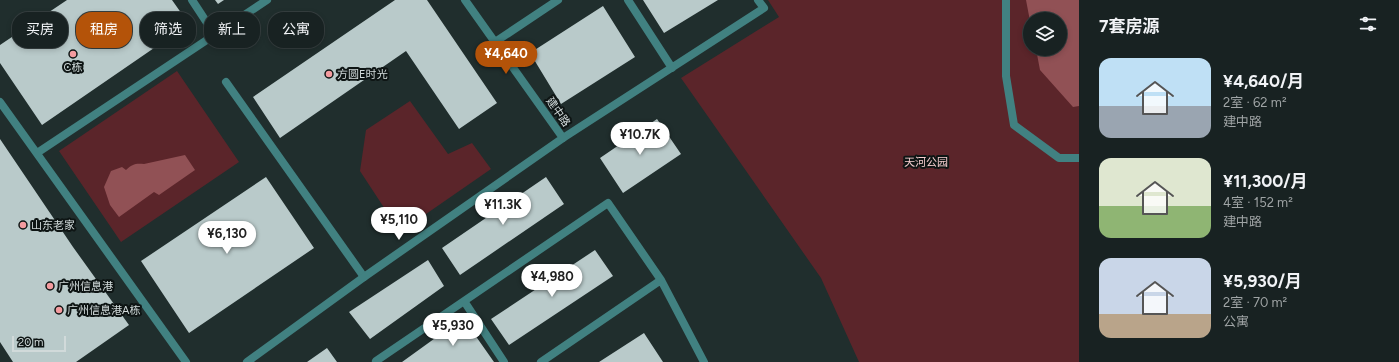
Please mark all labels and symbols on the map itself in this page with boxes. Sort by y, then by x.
pin: ¥4,640 [473,41,539,75]
marker: C栋 [68,49,78,59]
place label: C栋 [64,61,82,74]
place label: 方圆E时光 [337,68,388,81]
marker: 方圆E时光 [324,69,334,79]
street label: 建中路 [543,95,573,129]
pin: ¥10.7K [607,122,673,156]
park label: 天河公园 [904,156,948,169]
pin: ¥11.3K [470,192,536,226]
pin: ¥5,110 [366,207,432,241]
place label: 山东老家 [31,219,75,232]
marker: 山东老家 [18,220,28,230]
pin: ¥6,130 [194,221,260,255]
pin: ¥4,980 [519,264,585,298]
place label: 广州信息港 [58,280,113,293]
marker: 广州信息港 [45,281,55,291]
place label: 广州信息港A栋 [67,304,140,317]
marker: 广州信息港A栋 [54,305,64,315]
pin: ¥5,930 [420,313,486,347]
scale bar [12,334,66,353]

